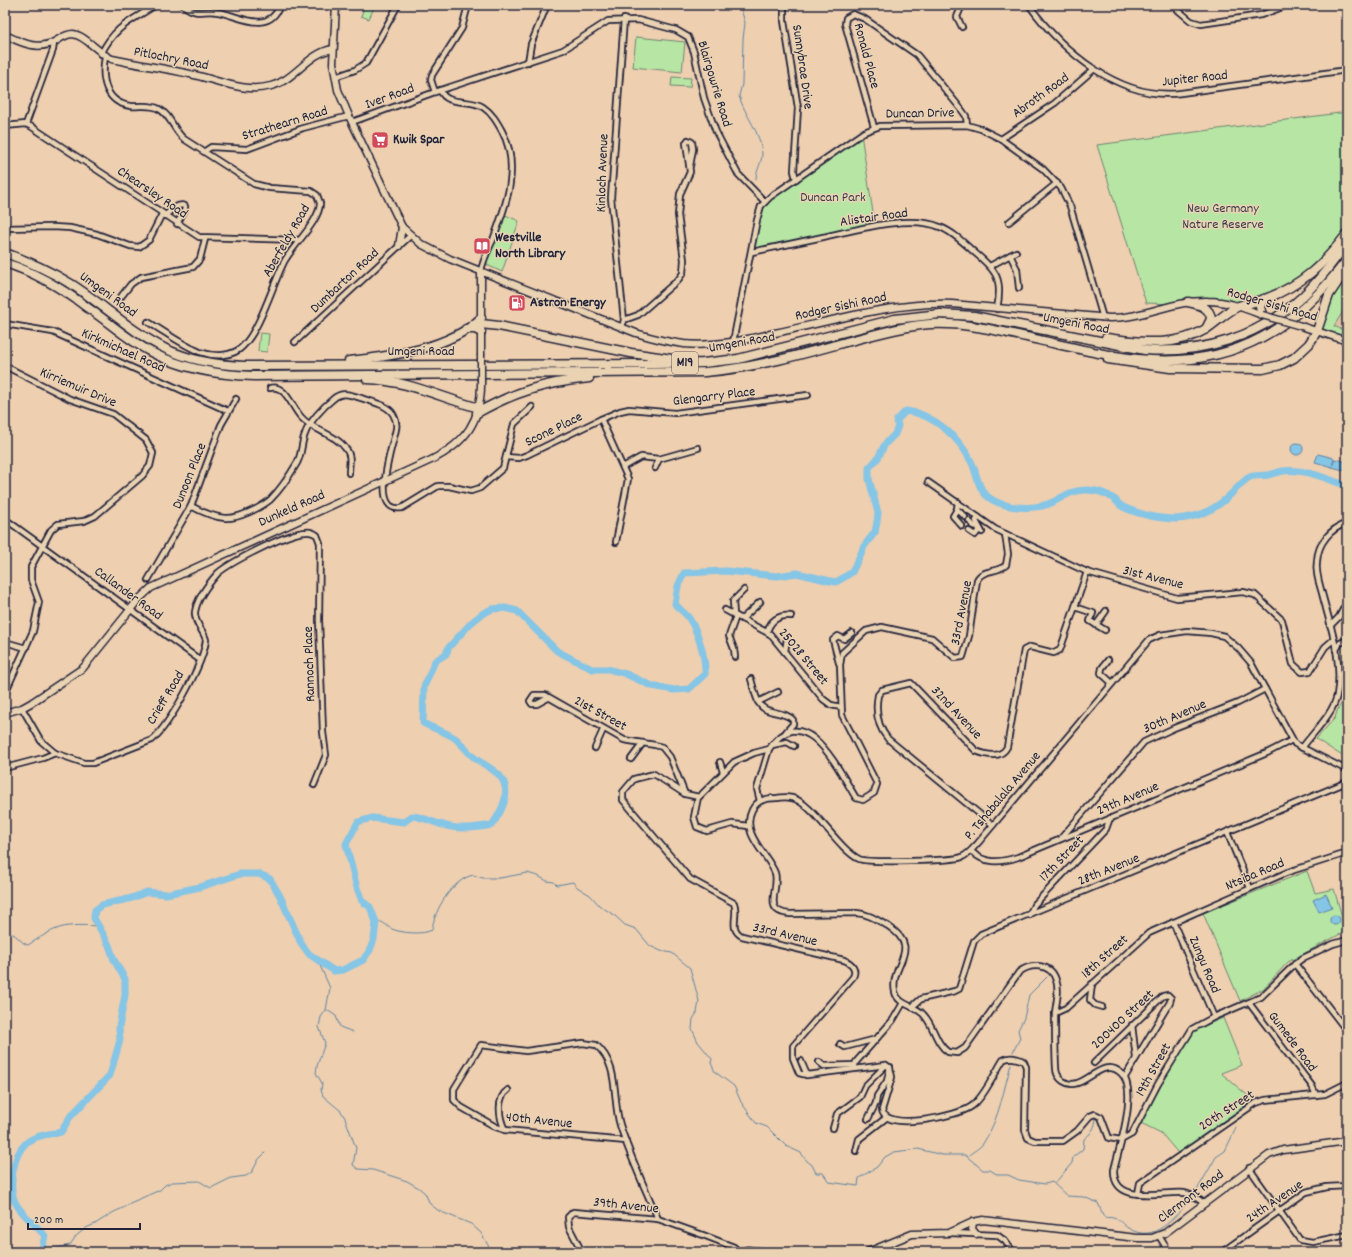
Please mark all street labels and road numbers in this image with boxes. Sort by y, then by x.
street label: Ronald Place [848,21,884,91]
street label: Sunnybrae Drive [786,24,818,110]
street label: Blairgowrie Road [691,39,737,129]
street label: Pitlochry Road [132,42,210,76]
street label: Jupiter Road [1161,66,1229,92]
street label: Abroth Road [1008,68,1074,124]
street label: Iver Road [363,79,417,115]
street label: Strathearn Road [240,102,330,146]
street label: Duncan Drive [886,103,954,125]
street label: Kinloch Avenue [592,133,614,213]
street label: Chearsley Road [113,162,191,224]
street label: Aberfeldy Road [258,201,316,281]
street label: Alistair Road [839,203,909,233]
street label: Dumbarton Road [306,244,384,318]
street label: Umgeni Road [75,267,141,323]
street label: Rodger Sishi Road [1224,283,1320,327]
street label: Rodger Sishi Road [793,288,889,326]
street label: Umgeni Road [1041,308,1111,340]
street label: Kirkmichael Road [78,324,168,378]
street label: Umgeni Road [707,327,777,359]
street label: Umgeni Road [387,342,455,362]
road number: M19 [672,352,698,374]
street label: Kirriemuir Drive [36,363,120,413]
street label: Glengarry Place [672,382,756,412]
street label: Scone Place [522,407,586,453]
street label: Dunoon Place [168,440,212,512]
street label: Dunkeld Road [256,485,328,533]
street label: 31st Avenue [1121,561,1185,595]
street label: Callander Road [90,562,166,626]
street label: 33rd Avenue [946,579,978,647]
street label: 25028 Street [773,624,833,690]
street label: Rannoch Place [299,626,321,702]
street label: Crieff Road [142,667,190,729]
street label: 32nd Avenue [926,682,986,744]
street label: 21st Street [570,691,630,737]
street label: 30th Avenue [1140,695,1210,739]
street label: P. Tshabalala Avenue [960,747,1046,845]
street label: 29th Avenue [1094,777,1162,821]
street label: 17th Street [1035,831,1089,887]
street label: 28th Avenue [1075,849,1143,891]
street label: Ntsiba Road [1222,854,1288,896]
street label: 33rd Avenue [751,918,819,952]
street label: 18th Street [1077,930,1133,984]
street label: Zungu Road [1183,933,1225,997]
street label: 200400 Street [1087,986,1159,1054]
street label: Gumede Road [1263,1008,1321,1076]
street label: 19th Street [1131,1040,1177,1100]
street label: 20th Street [1195,1086,1259,1136]
street label: 40th Avenue [505,1108,573,1134]
street label: Clermont Road [1154,1165,1228,1229]
street label: 24th Avenue [1242,1176,1308,1228]
street label: 39th Avenue [592,1193,660,1219]

